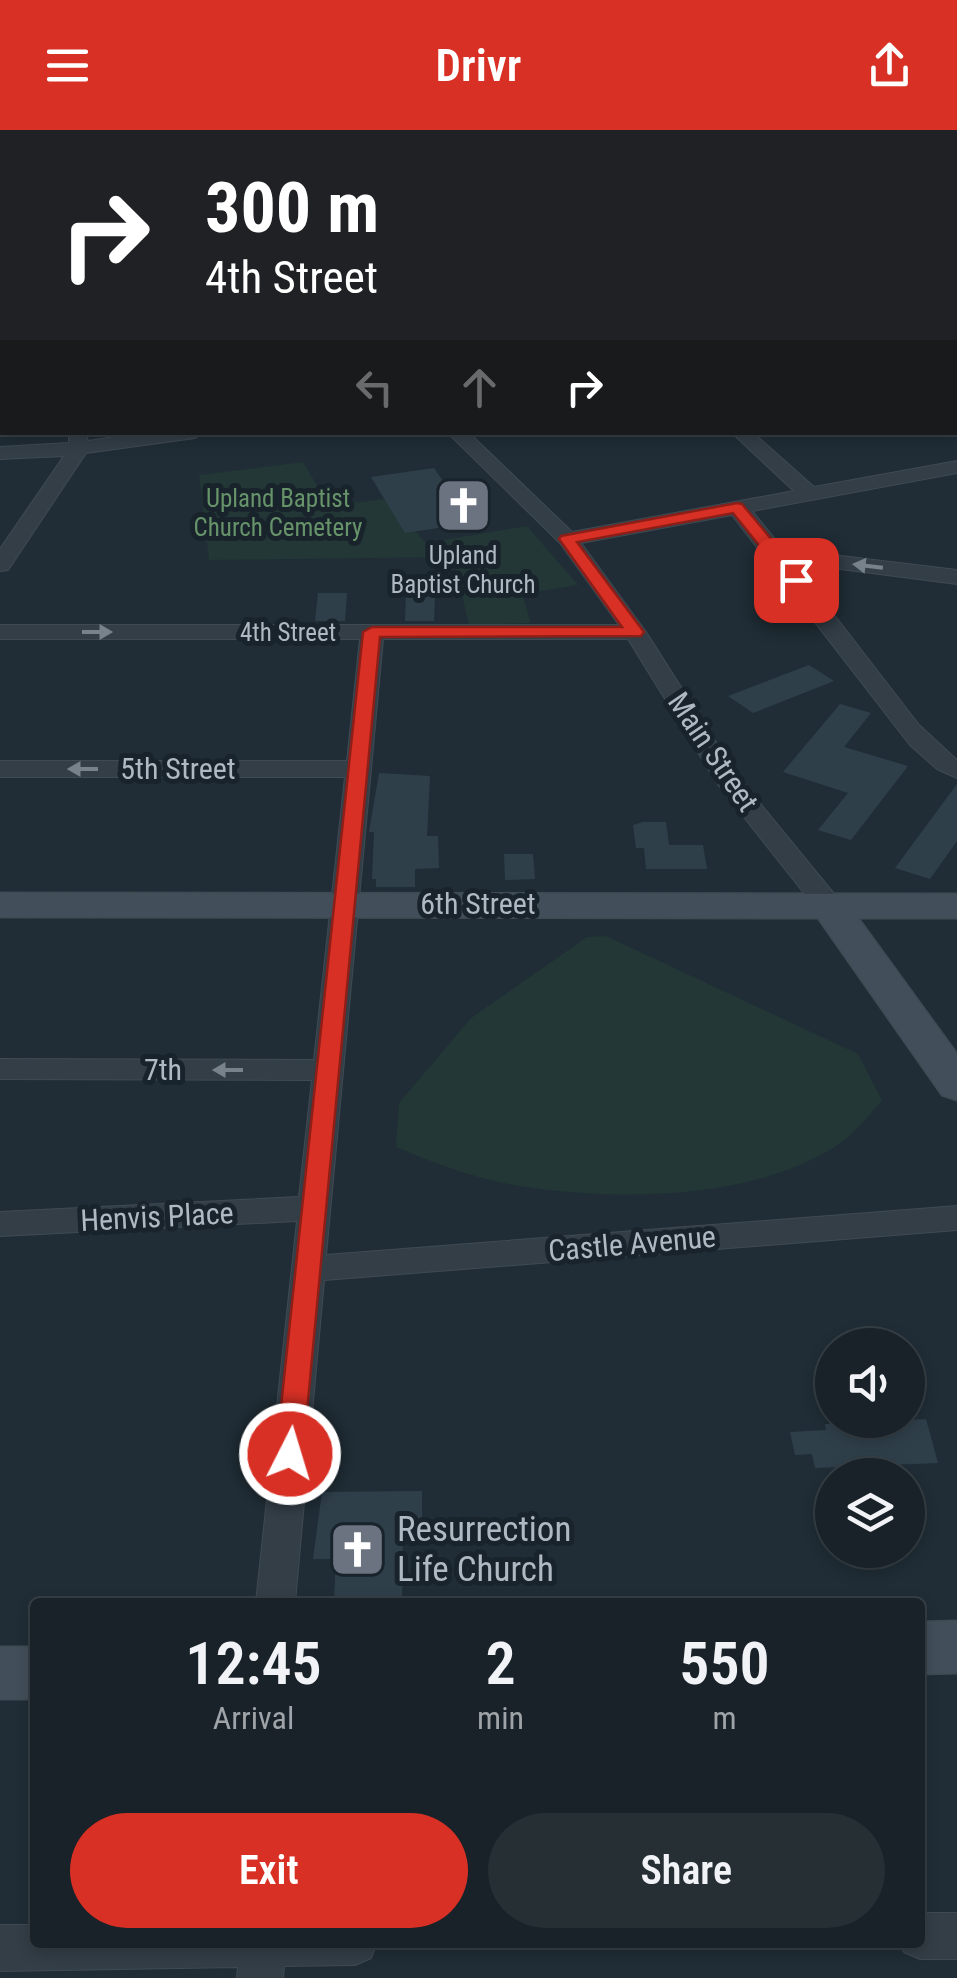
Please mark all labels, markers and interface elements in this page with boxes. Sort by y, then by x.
icon: menu [40,38,95,93]
icon: share [862,38,917,93]
text: Drivr [436,39,521,92]
text: 300 m [205,167,379,249]
icon: right [40,170,170,300]
text: 4th Street [205,251,378,304]
icon: left [347,360,402,415]
icon: ahead [452,360,507,415]
icon: right [557,360,612,415]
church icon: Upland Baptist Church [433,476,493,536]
park label: Upland Baptist Church Cemetery [194,484,362,542]
pin [754,538,839,623]
place label: Upland Baptist Church [391,541,535,599]
icon: arrive [769,553,824,608]
one-way arrow [851,558,883,574]
street label: 4th Street [240,618,336,647]
one-way arrow [82,624,114,640]
street label: Main Street [661,686,766,818]
street label: 5th Street [120,751,236,786]
one-way arrow [67,761,99,777]
street label: 6th Street [420,886,536,921]
street label: 7th [144,1052,182,1087]
one-way arrow [211,1062,243,1078]
street label: Henvis Place [80,1195,234,1238]
street label: Castle Avenue [547,1219,717,1268]
map controls [815,1328,925,1568]
button: sound [815,1328,925,1438]
position arrow [238,1402,342,1506]
button: layers [815,1458,925,1568]
place label: Resurrection Life Church [397,1509,571,1590]
church icon: Resurrection Life Church [328,1519,388,1579]
text: 12:45 [185,1628,322,1699]
text: 2 [485,1628,516,1699]
text: 550 [679,1628,770,1699]
text: Arrival [213,1699,294,1737]
text: min [477,1699,524,1737]
text: m [712,1699,737,1737]
button: Exit [70,1813,468,1928]
button: Share [488,1813,885,1928]

